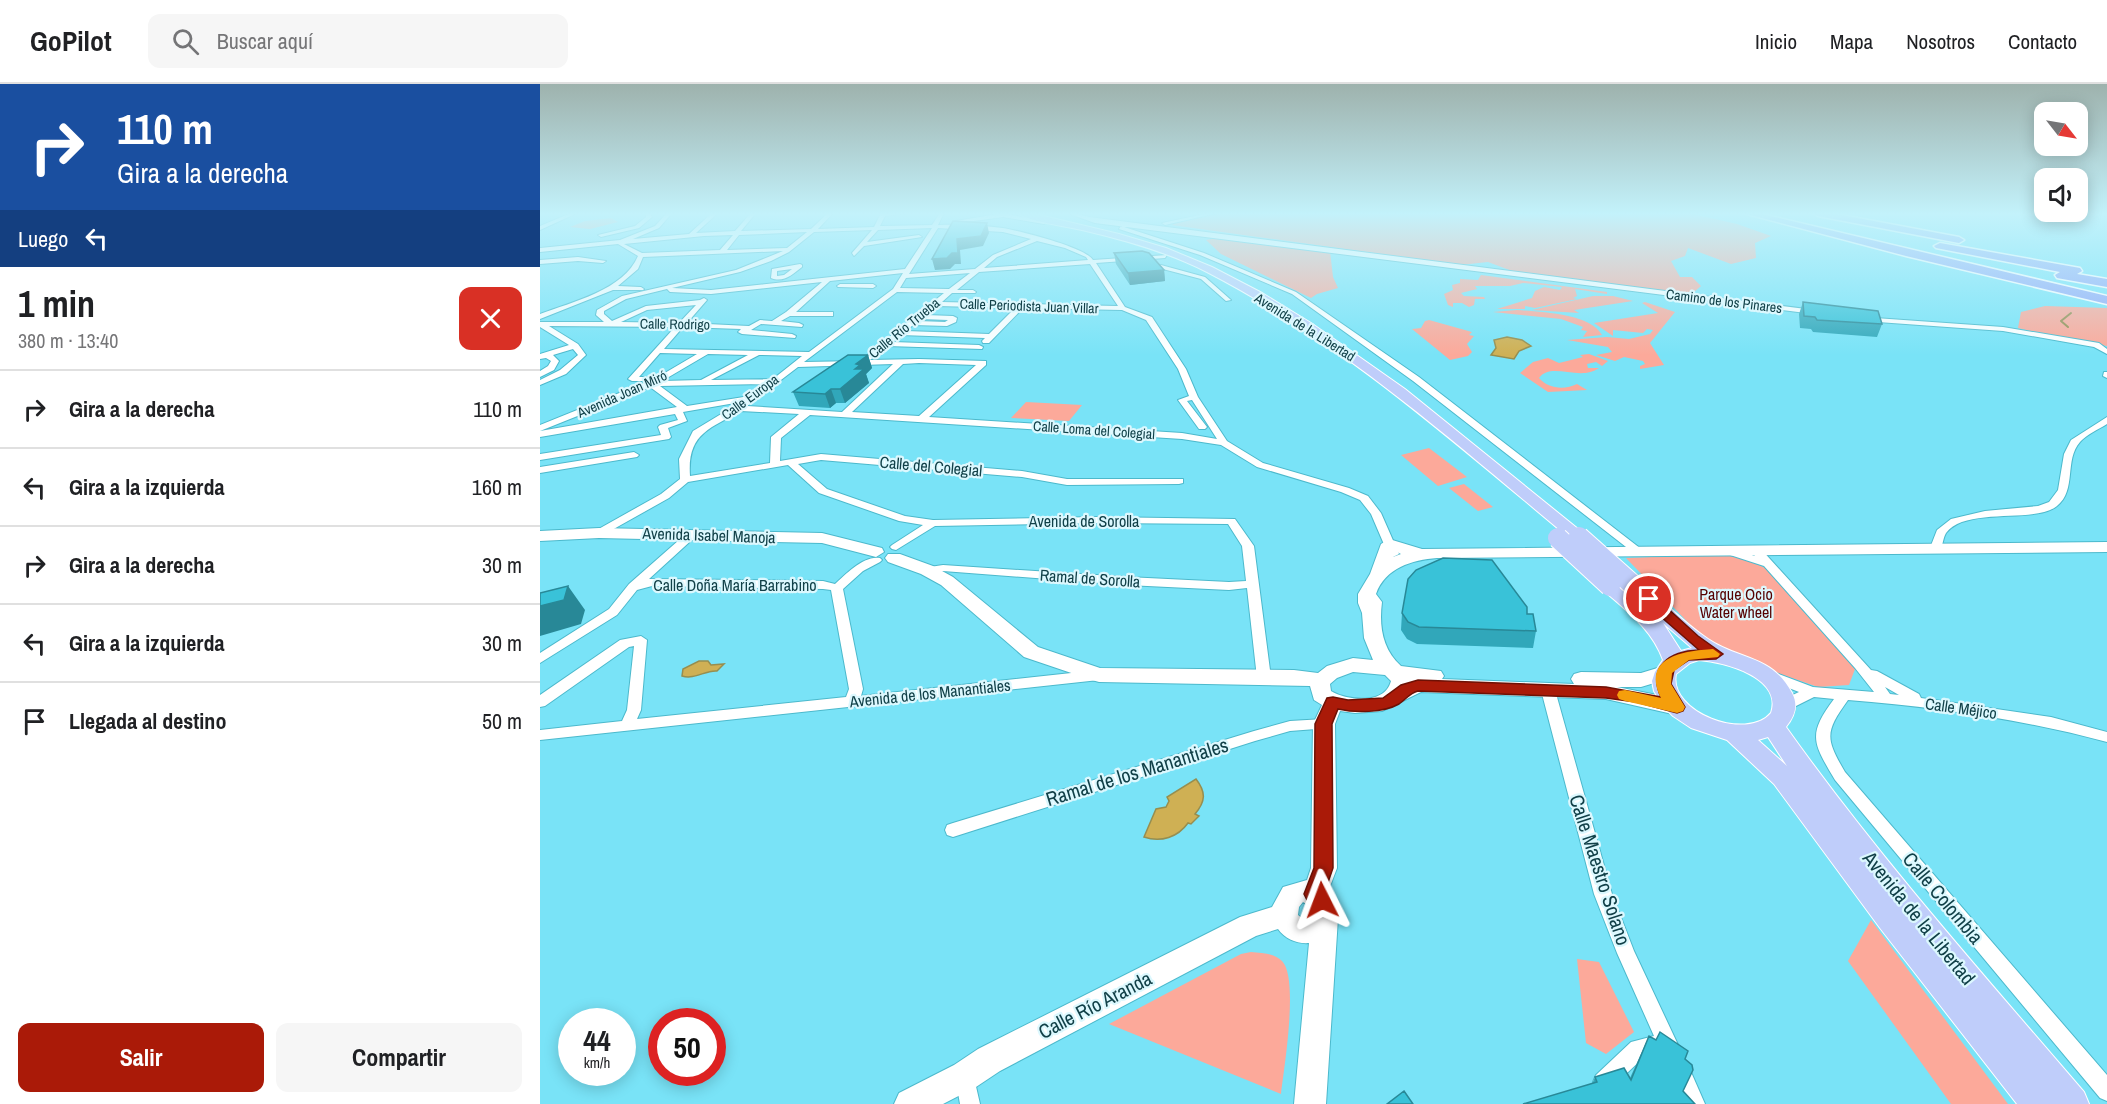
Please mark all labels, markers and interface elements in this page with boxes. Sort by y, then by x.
search box [148,14,568,68]
text: GoPilot [30,22,112,60]
icon: search [169,25,202,58]
text: Buscar aquí [217,26,313,56]
text: Inicio [1755,27,1797,56]
text: Mapa [1830,27,1873,56]
text: Nosotros [1906,27,1975,56]
text: Contacto [2008,27,2077,56]
text: 110 m [117,101,213,157]
north arrow [2034,102,2088,156]
map controls [2034,102,2088,222]
icon: right [18,108,96,186]
text: Gira a la derecha [117,155,288,191]
button: sound [2034,168,2088,222]
icon: left [80,222,113,255]
text: Luego [18,224,68,254]
text: 1 min [18,280,95,328]
street label: Camino de los Pinares [1665,285,1783,317]
button: close [459,287,522,350]
street label: Avenida de la Libertad [1250,288,1359,365]
street label: Calle Río Trueba [865,294,944,362]
street label: Calle Periodista Juan Villar [959,295,1099,317]
street label: Calle Rodrigo [640,314,710,334]
text: 380 m · 13:40 [18,327,118,354]
street label: Avenida Joan Miró [573,366,670,422]
street label: Calle Europa [718,370,783,424]
icon: right [18,393,51,426]
text: Gira a la derecha [69,394,214,424]
text: 110 m [473,394,522,424]
street label: Calle Loma del Colegial [1033,417,1155,443]
street label: Calle del Colegial [879,451,983,481]
icon: left [18,471,51,504]
text: Gira a la izquierda [69,472,224,502]
text: 160 m [472,472,522,502]
street label: Avenida de Sorolla [1028,510,1140,532]
street label: Avenida Isabel Manoja [641,522,777,548]
icon: right [18,549,51,582]
text: Gira a la derecha [69,550,214,580]
text: 30 m [482,550,522,580]
street label: Ramal de Sorolla [1039,564,1142,593]
pin [1623,573,1674,624]
street label: Calle Doña María Barrabino [653,574,817,596]
icon: arrive [1632,582,1665,615]
park label: Parque Ocio Water wheel [1699,583,1773,623]
icon: left [18,627,51,660]
text: Gira a la izquierda [69,628,224,658]
text: 30 m [482,628,522,658]
street label: Avenida de los Manantiales [847,674,1012,712]
street label: Calle Méjico [1924,692,1998,724]
icon: arrive [18,705,51,738]
text: Llegada al destino [69,706,226,736]
text: 50 m [482,706,522,736]
street label: Ramal de los Manantiales [1042,731,1231,812]
street label: Calle Maestro Solano [1563,791,1638,949]
street label: Avenida de la Libertad [1856,844,1982,990]
street label: Calle Colombia [1897,846,1990,949]
position arrow [1290,868,1354,932]
street label: Calle Río Aranda [1033,964,1156,1045]
speed limit sign: 50 [648,1008,726,1086]
text: 44 [583,1020,611,1060]
button: Salir [18,1023,264,1092]
button: Compartir [276,1023,522,1092]
text: km/h [584,1052,610,1073]

